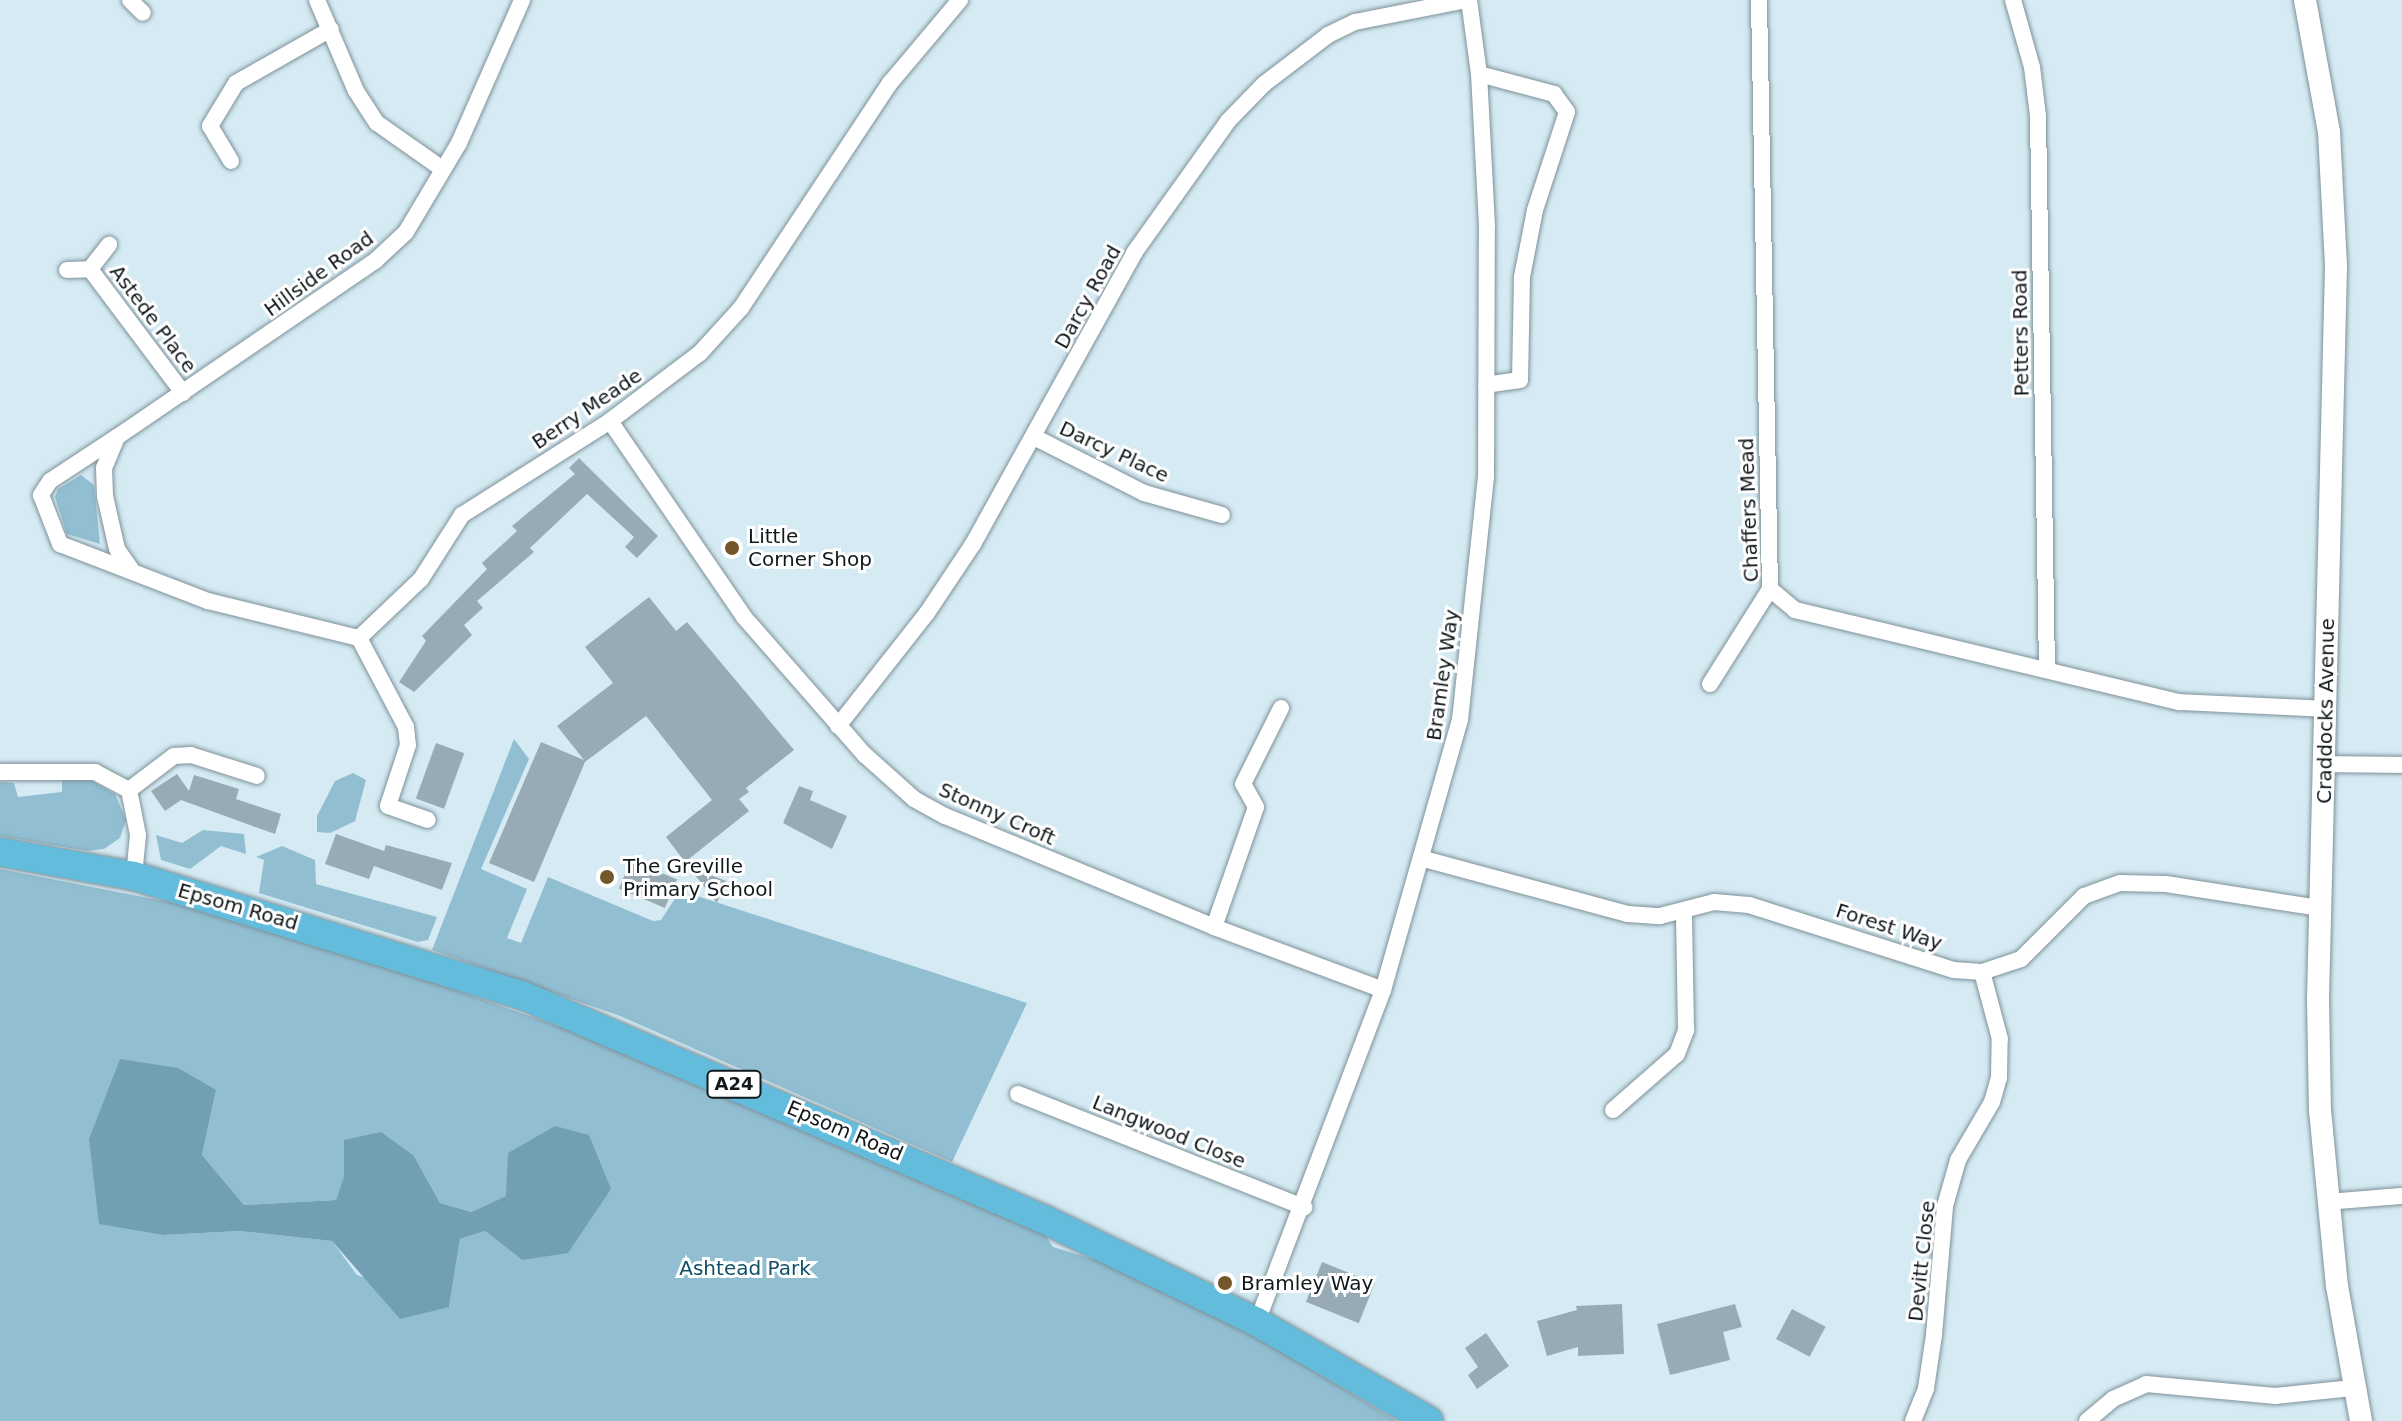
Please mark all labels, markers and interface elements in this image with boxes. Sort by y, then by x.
street label: Hillside Road [260,226,378,322]
street label: Darcy Road [1050,241,1126,353]
street label: Astede Place [105,260,201,378]
street label: Petters Road [2008,269,2034,397]
street label: Berry Meade [528,364,646,454]
street label: Darcy Place [1056,416,1172,488]
street label: Chaffers Mead [1734,437,1764,583]
place label: Little Corner Shop [748,524,872,571]
marker: Little Corner Shop [723,539,741,557]
street label: Bramley Way [1422,608,1464,742]
street label: Craddocks Avenue [2312,618,2340,804]
street label: Stonny Croft [935,778,1059,850]
place label: The Greville Primary School [623,854,773,901]
marker: The Greville Primary School [598,868,616,886]
street label: Epsom Road [175,878,301,936]
street label: Forest Way [1833,899,1945,955]
road number: A24 [706,1070,762,1098]
street label: Langwood Close [1089,1090,1249,1174]
street label: Epsom Road [783,1096,907,1166]
street label: Devitt Close [1904,1199,1940,1323]
park label: Ashtead Park [679,1256,811,1280]
place label: Bramley Way [1241,1271,1373,1295]
marker: Bramley Way [1216,1274,1234,1292]

